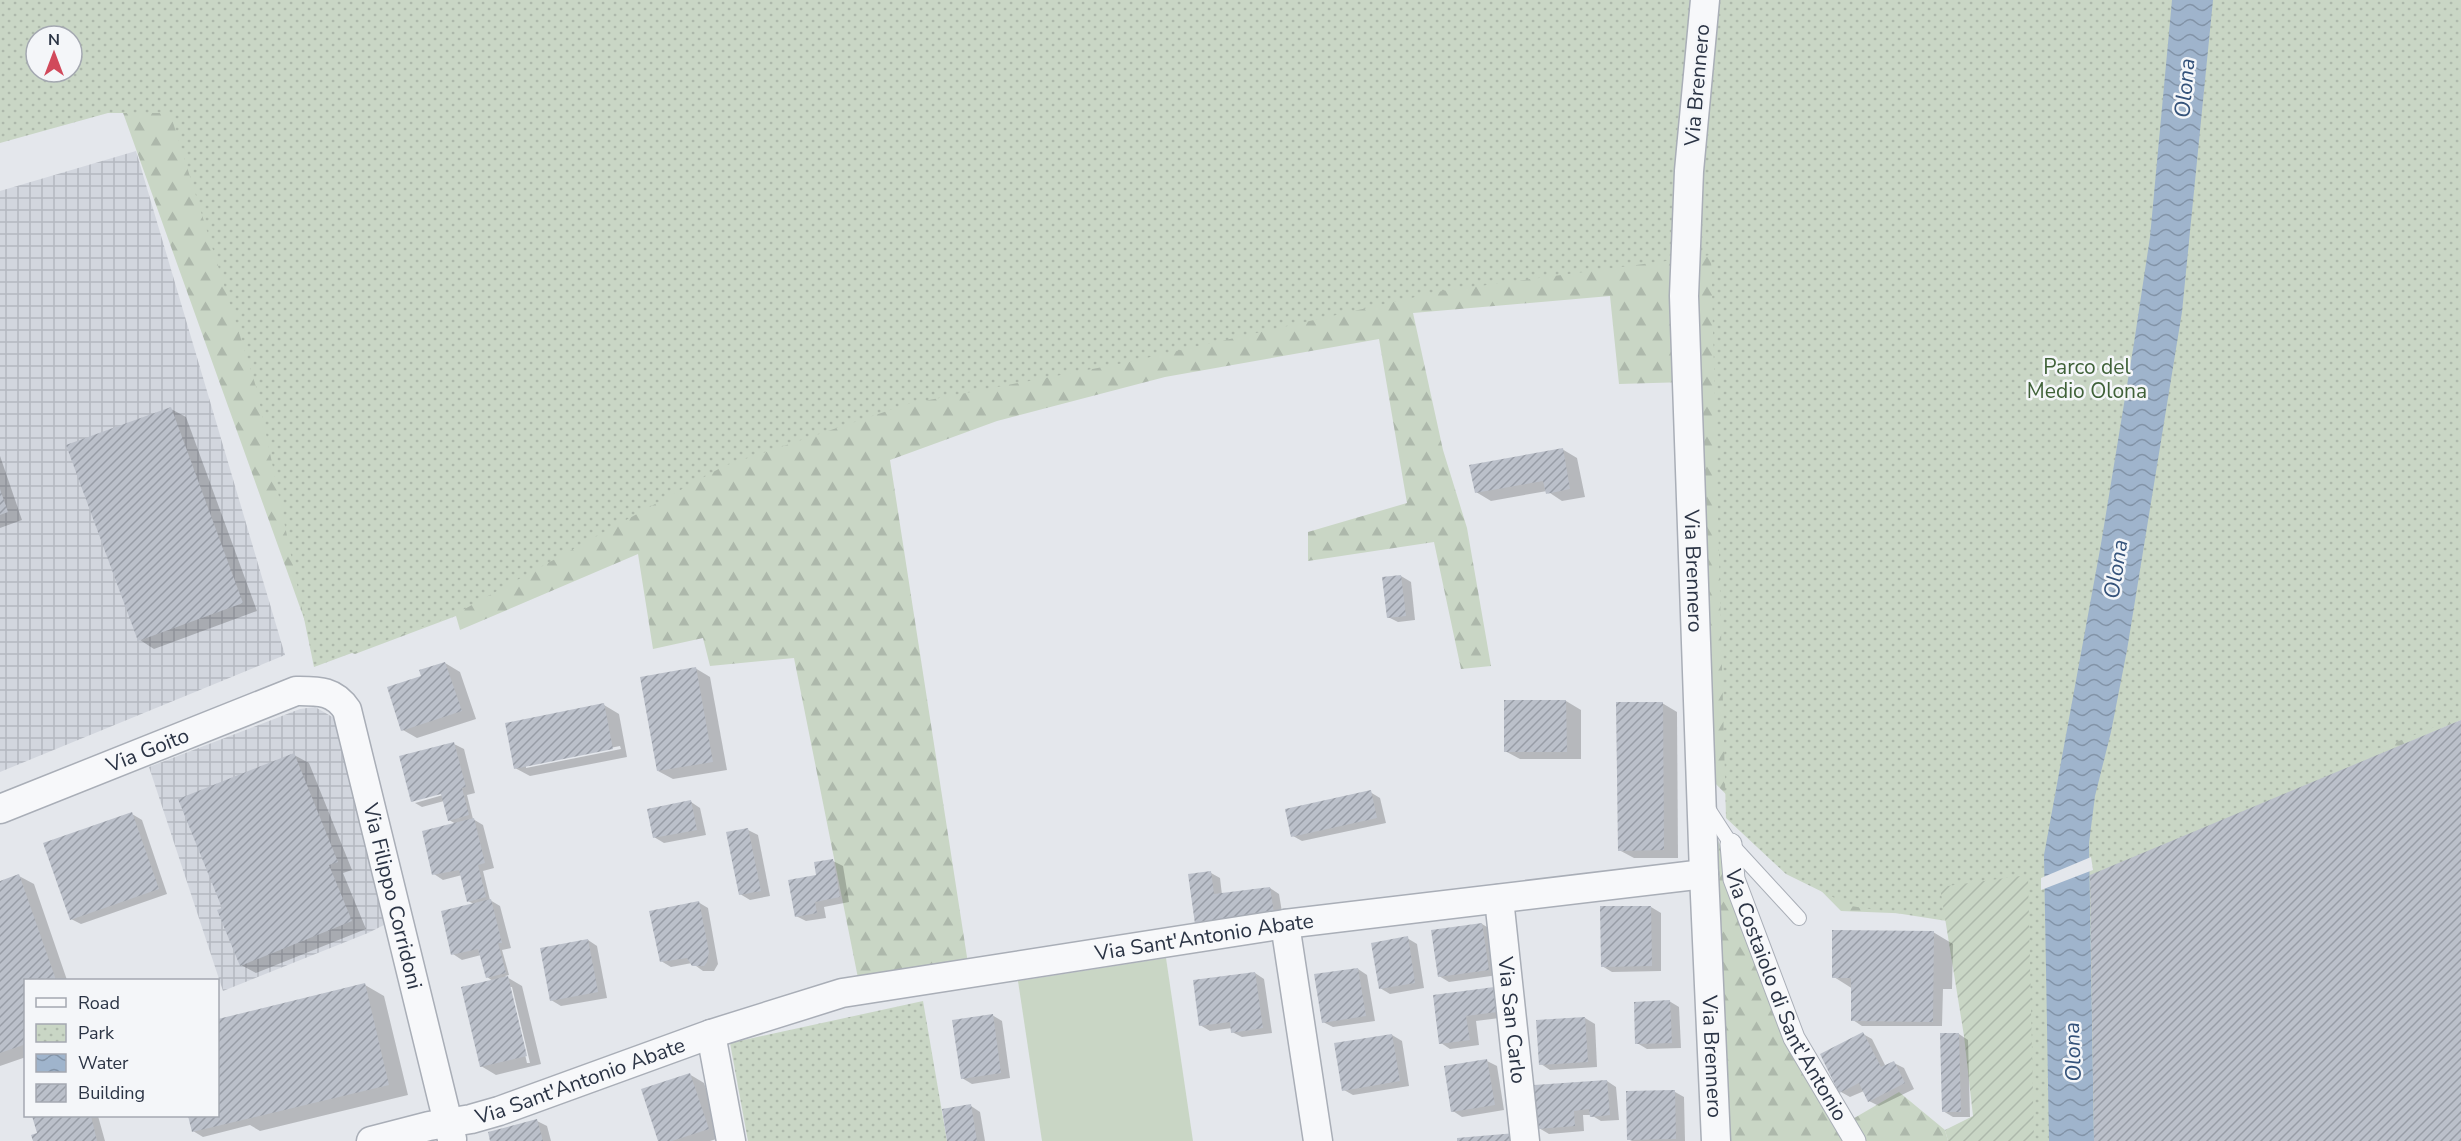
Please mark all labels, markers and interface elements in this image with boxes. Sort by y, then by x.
street label: Via Brennero [1678,23,1716,148]
north arrow [24,24,84,84]
text: N [48,29,60,51]
water label: Olona [2167,57,2203,119]
park label: Parco del Medio Olona [2027,353,2147,405]
street label: Via Brennero [1677,508,1710,633]
water label: Olona [2097,537,2135,601]
street label: Via Goito [101,721,193,780]
street label: Via Filippo Corridoni [356,799,429,992]
street label: Via Costaiolo di Sant'Antonio [1719,866,1854,1126]
street label: Via Sant'Antonio Abate [1092,907,1315,968]
street label: Via San Carlo [1491,954,1533,1085]
legend [24,979,219,1117]
text: Road [78,991,120,1015]
street label: Via Brennero [1695,994,1729,1119]
text: Park [78,1021,115,1045]
water label: Olona [2057,1022,2089,1082]
street label: Via Sant'Antonio Abate [471,1031,689,1131]
text: Water [78,1051,129,1075]
text: Building [78,1081,145,1105]

